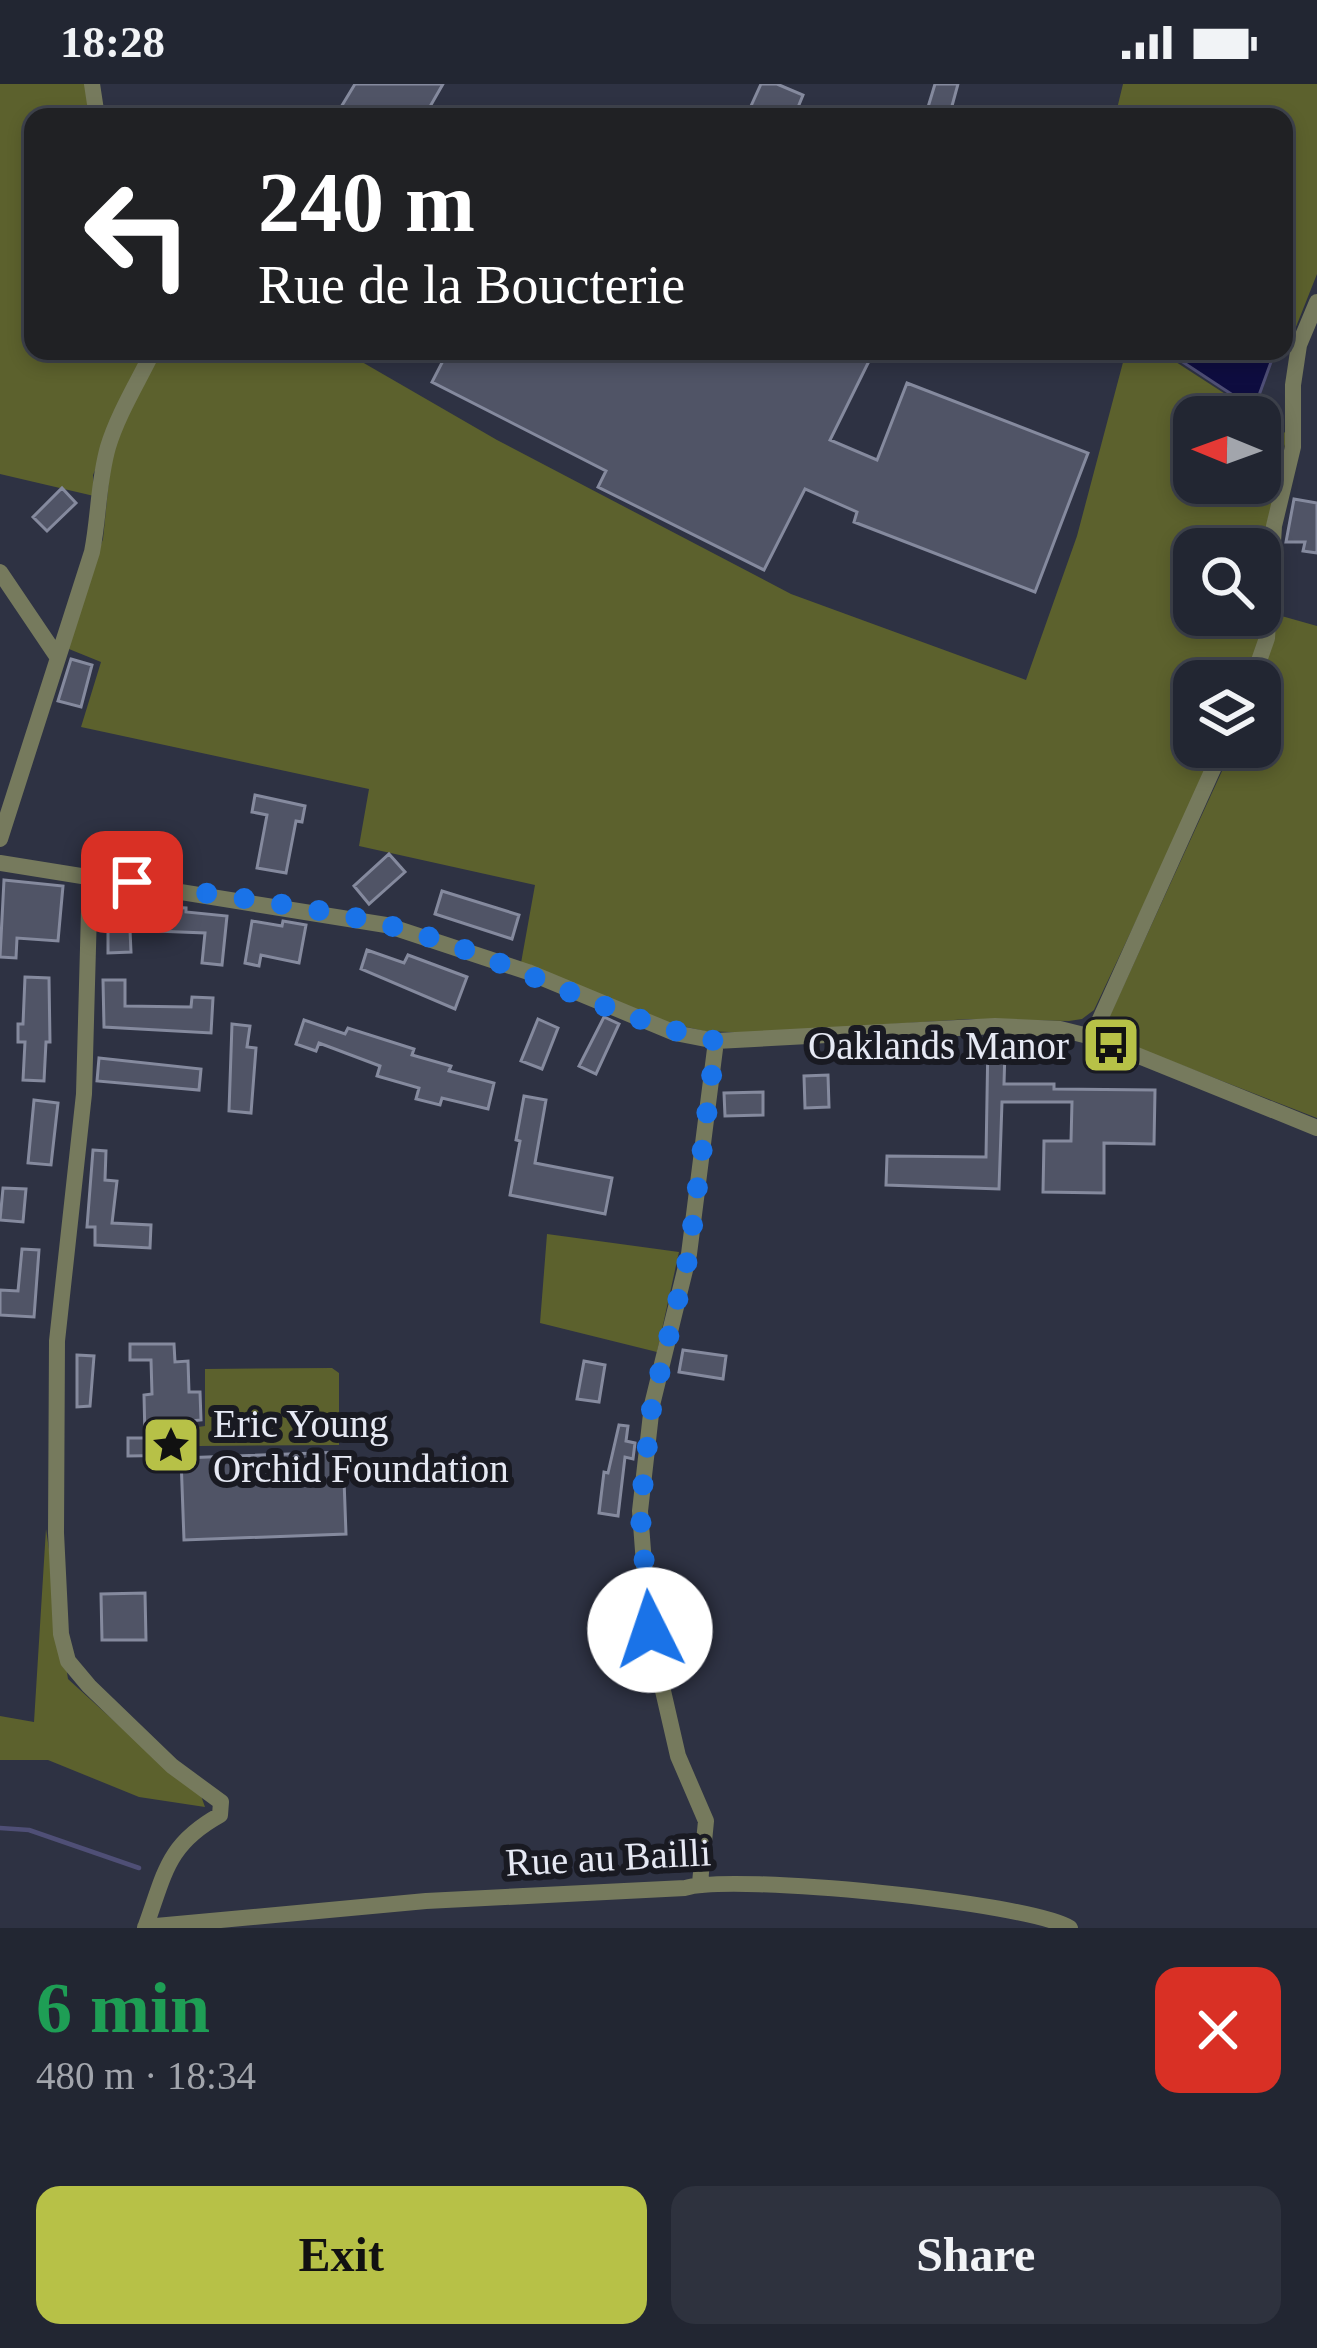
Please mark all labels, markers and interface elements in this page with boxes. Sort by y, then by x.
text: 18:28 [60,17,165,67]
icon: left [60,156,216,312]
text: 240 m [258,156,475,249]
text: Rue de la Boucterie [258,255,685,315]
north arrow [1173,396,1281,504]
map controls [1173,396,1281,768]
button: search [1173,528,1281,636]
button: layers [1173,660,1281,768]
pin [81,831,183,933]
icon: arrive [99,849,165,915]
bus stop icon: Oaklands Manor [1080,1014,1142,1076]
place label: Oaklands Manor [808,1024,1069,1067]
place label: Eric Young Orchid Foundation [213,1402,509,1490]
place icon: Eric Young Orchid Foundation [140,1414,202,1476]
position arrow [587,1567,713,1693]
street label: Rue au Bailli [504,1830,712,1884]
button: close [1155,1967,1281,2093]
text: 6 min [36,1968,210,2048]
text: 480 m · 18:34 [36,2054,256,2097]
button: Exit [36,2186,647,2324]
button: Share [671,2186,1281,2324]

